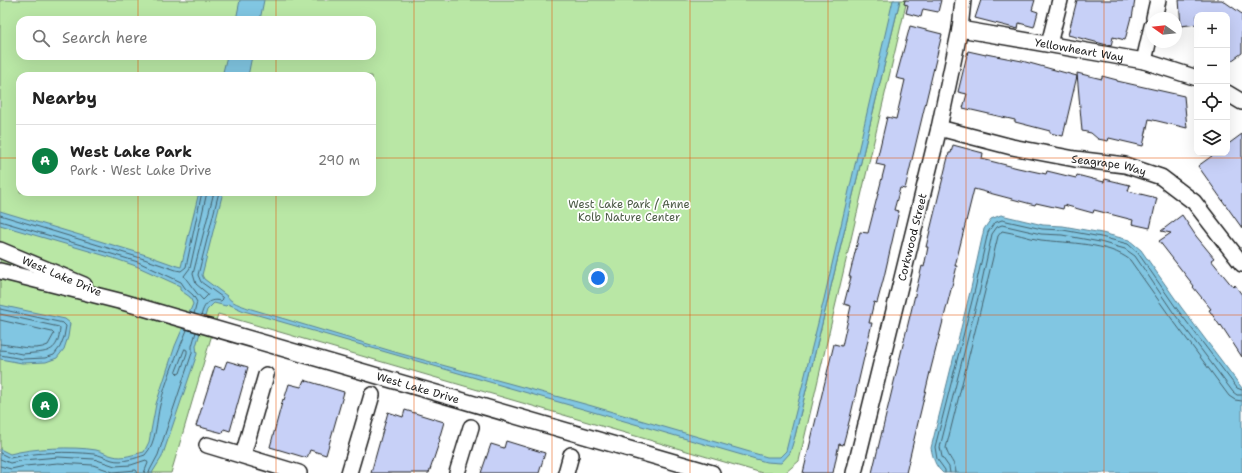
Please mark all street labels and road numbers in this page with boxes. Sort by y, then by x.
street label: Yellowheart Way [1033,35,1125,65]
street label: Seagrape Way [1070,151,1148,180]
street label: Corkwood Street [895,192,931,283]
street label: West Lake Drive [19,253,104,300]
street label: West Lake Drive [375,369,461,407]

